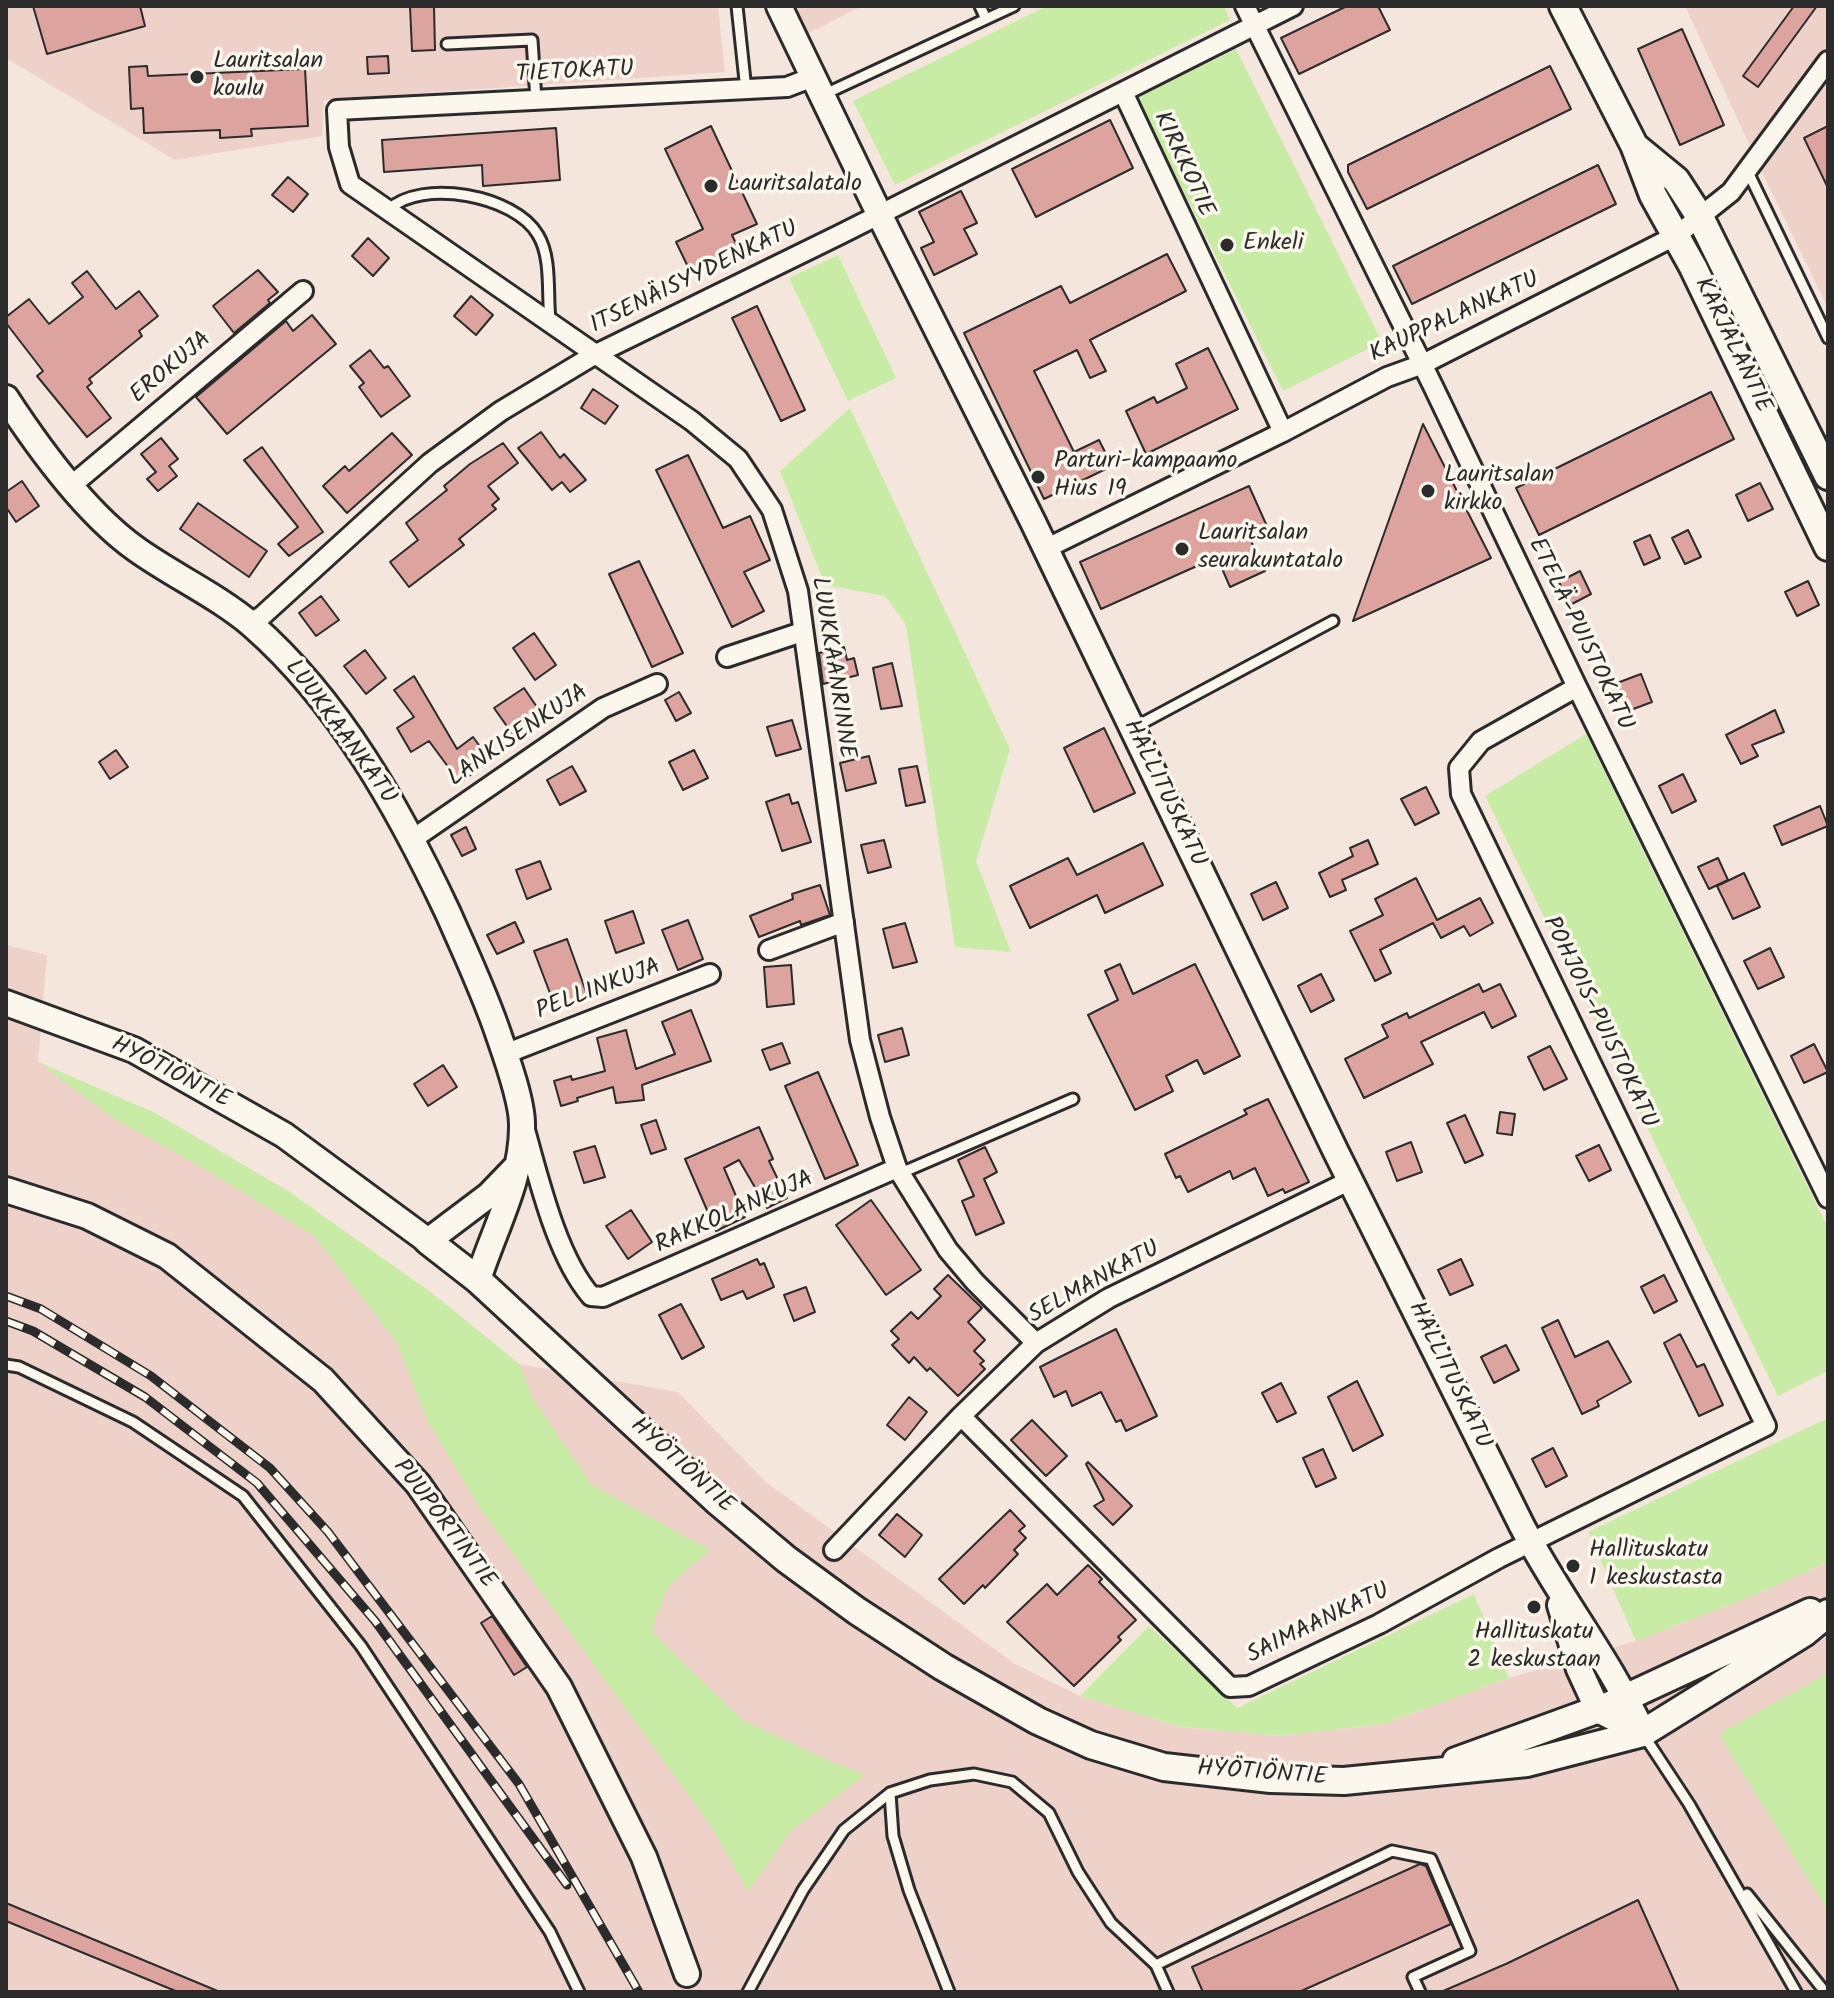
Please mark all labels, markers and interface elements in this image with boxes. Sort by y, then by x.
place label: Lauritsalan koulu [213,49,323,105]
street label: TIETOKATU [515,57,635,91]
marker: Lauritsalan koulu [188,68,206,86]
street label: KIRKKOTIE [1145,108,1219,222]
place label: Lauritsalatalo [727,172,862,200]
marker: Lauritsalatalo [702,177,720,195]
street label: ITSENÄISYYDENKATU [586,216,804,342]
place label: Enkeli [1243,231,1303,259]
marker: Enkeli [1218,236,1236,254]
street label: KAUPPALANKATU [1366,267,1544,371]
street label: KARJALANTIE [1686,274,1776,418]
street label: EROKUJA [126,327,218,411]
place label: Parturi-kampaamo Hius 19 [1054,449,1237,505]
place label: Lauritsalan kirkko [1444,463,1554,519]
marker: Parturi-kampaamo Hius 19 [1029,468,1047,486]
marker: Lauritsalan kirkko [1419,482,1437,500]
place label: Lauritsalan seurakuntatalo [1198,521,1343,577]
street label: ETELÄ-PUISTOKATU [1520,534,1638,736]
marker: Lauritsalan seurakuntatalo [1173,540,1191,558]
street label: LUUKKAANRINNE [802,575,860,761]
street label: LUUKKAANKATU [277,655,401,811]
street label: LANKISENKUJA [443,679,595,795]
street label: HALLITUSKATU [1115,716,1211,872]
street label: POHJOIS-PUISTOKATU [1534,912,1662,1134]
street label: PELLINKUJA [533,954,665,1028]
street label: HYÖTIÖNTIE [105,1032,235,1116]
street label: RAKKOLANKUJA [651,1166,819,1262]
street label: SELMANKATU [1024,1236,1166,1332]
street label: HALLITUSKATU [1400,1298,1496,1454]
street label: HYÖTIÖNTIE [623,1413,739,1521]
street label: PUUPORTINTIE [385,1455,501,1595]
place label: Hallituskatu 1 keskustasta [1589,1538,1723,1594]
marker: Hallituskatu 1 keskustasta [1564,1557,1582,1575]
street label: SAIMAANKATU [1243,1578,1395,1672]
marker: Hallituskatu 2 keskustaan [1525,1598,1543,1616]
place label: Hallituskatu 2 keskustaan [1467,1620,1601,1676]
street label: HYÖTIÖNTIE [1196,1756,1328,1794]

